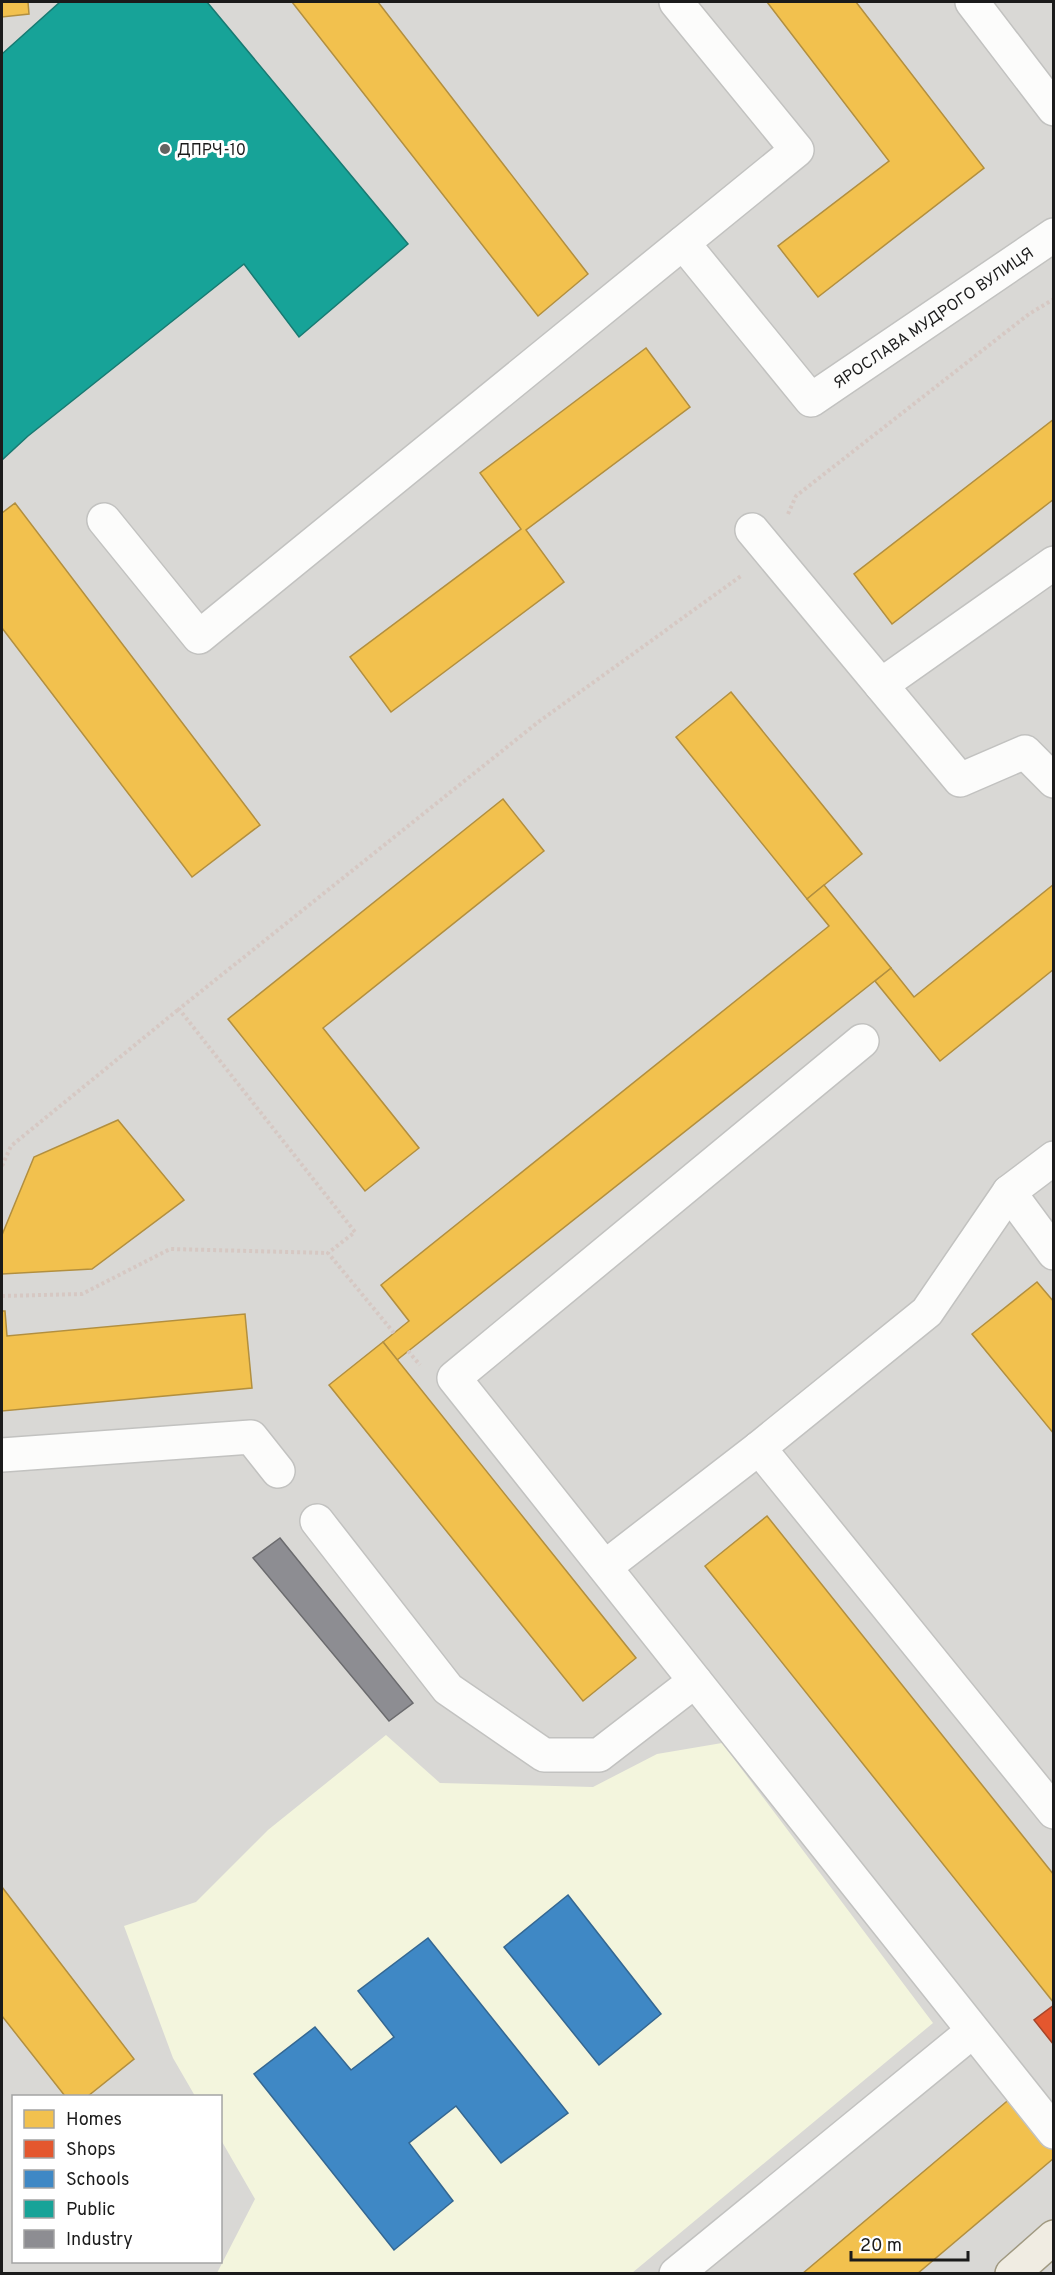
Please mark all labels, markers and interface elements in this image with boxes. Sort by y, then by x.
place label: ДПРЧ-10 [177,141,246,161]
marker: ДПРЧ-10 [158,142,172,156]
street label: ЯРОСЛАВА МУДРОГО ВУЛИЦЯ [830,244,1038,394]
legend [12,2095,222,2263]
text: Homes [66,2109,122,2132]
text: Shops [66,2139,116,2162]
text: Schools [66,2169,129,2192]
text: Public [66,2199,116,2222]
scale bar [851,2224,968,2262]
text: Industry [66,2229,133,2252]
text: 20 m [860,2235,902,2258]

